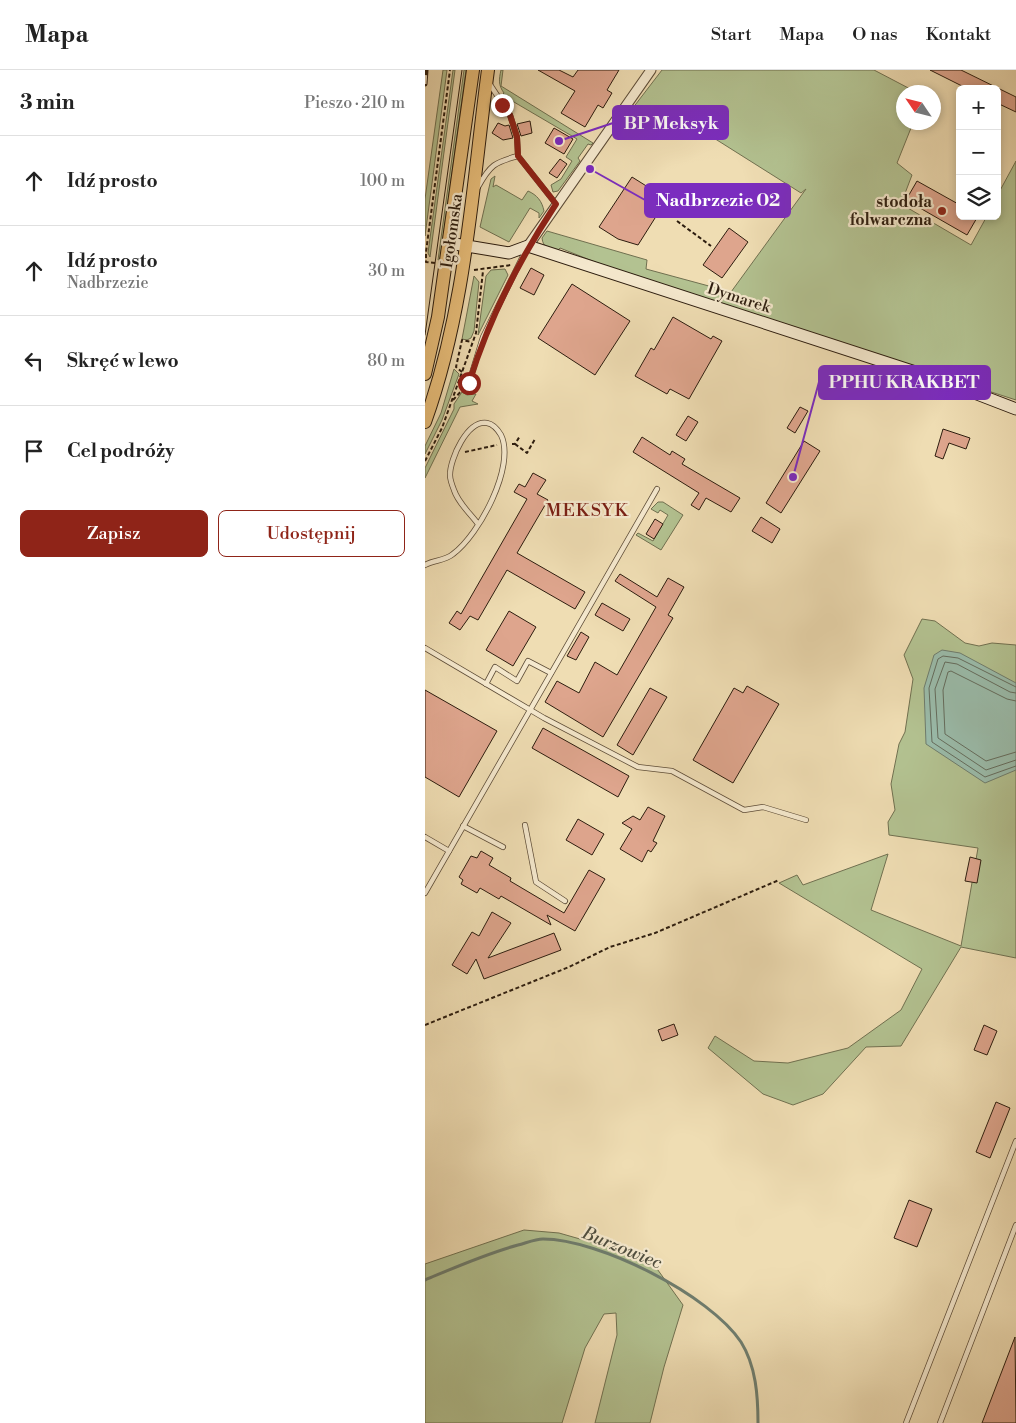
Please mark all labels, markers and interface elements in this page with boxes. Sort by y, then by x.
text: Mapa [25,20,88,50]
text: Start [711,23,752,46]
text: Mapa [780,23,824,46]
text: O nas [852,23,898,46]
text: Kontakt [926,23,991,46]
north arrow [896,85,941,130]
map controls [956,85,1001,220]
button: + [956,85,1001,130]
text: 3 min [20,90,75,116]
text: Pieszo · 210 m [304,93,405,113]
route end [491,94,514,117]
callout: BP Meksyk [613,106,728,139]
text: BP Meksyk [623,112,719,135]
button: − [956,130,1001,175]
icon: ahead [20,167,48,195]
text: Idź prosto [67,169,158,193]
text: 100 m [360,171,405,191]
button: layers [956,175,1001,220]
callout: Nadbrzezie 02 [645,184,790,217]
text: Nadbrzezie 02 [656,189,780,212]
street label: Igołomska [437,192,467,270]
place label: stodoła folwarczna [850,192,932,230]
marker: stodoła folwarczna [936,205,948,217]
text: Idź prosto [67,249,158,273]
icon: ahead [20,257,48,285]
text: 30 m [368,261,405,281]
text: Nadbrzezie [67,273,149,293]
street label: Dymarek [705,278,775,318]
icon: left [20,347,48,375]
text: Skręć w lewo [67,349,179,373]
text: 80 m [367,351,405,371]
callout: PPHU KRAKBET [819,366,990,399]
text: PPHU KRAKBET [829,371,979,394]
route start [458,372,481,395]
icon: arrive [20,437,48,465]
text: Cel podróży [67,439,174,463]
district label: MEKSYK [545,499,629,522]
button: Zapisz [20,510,208,557]
button: Udostępnij [218,510,405,557]
water label: Burzowiec [578,1221,666,1275]

